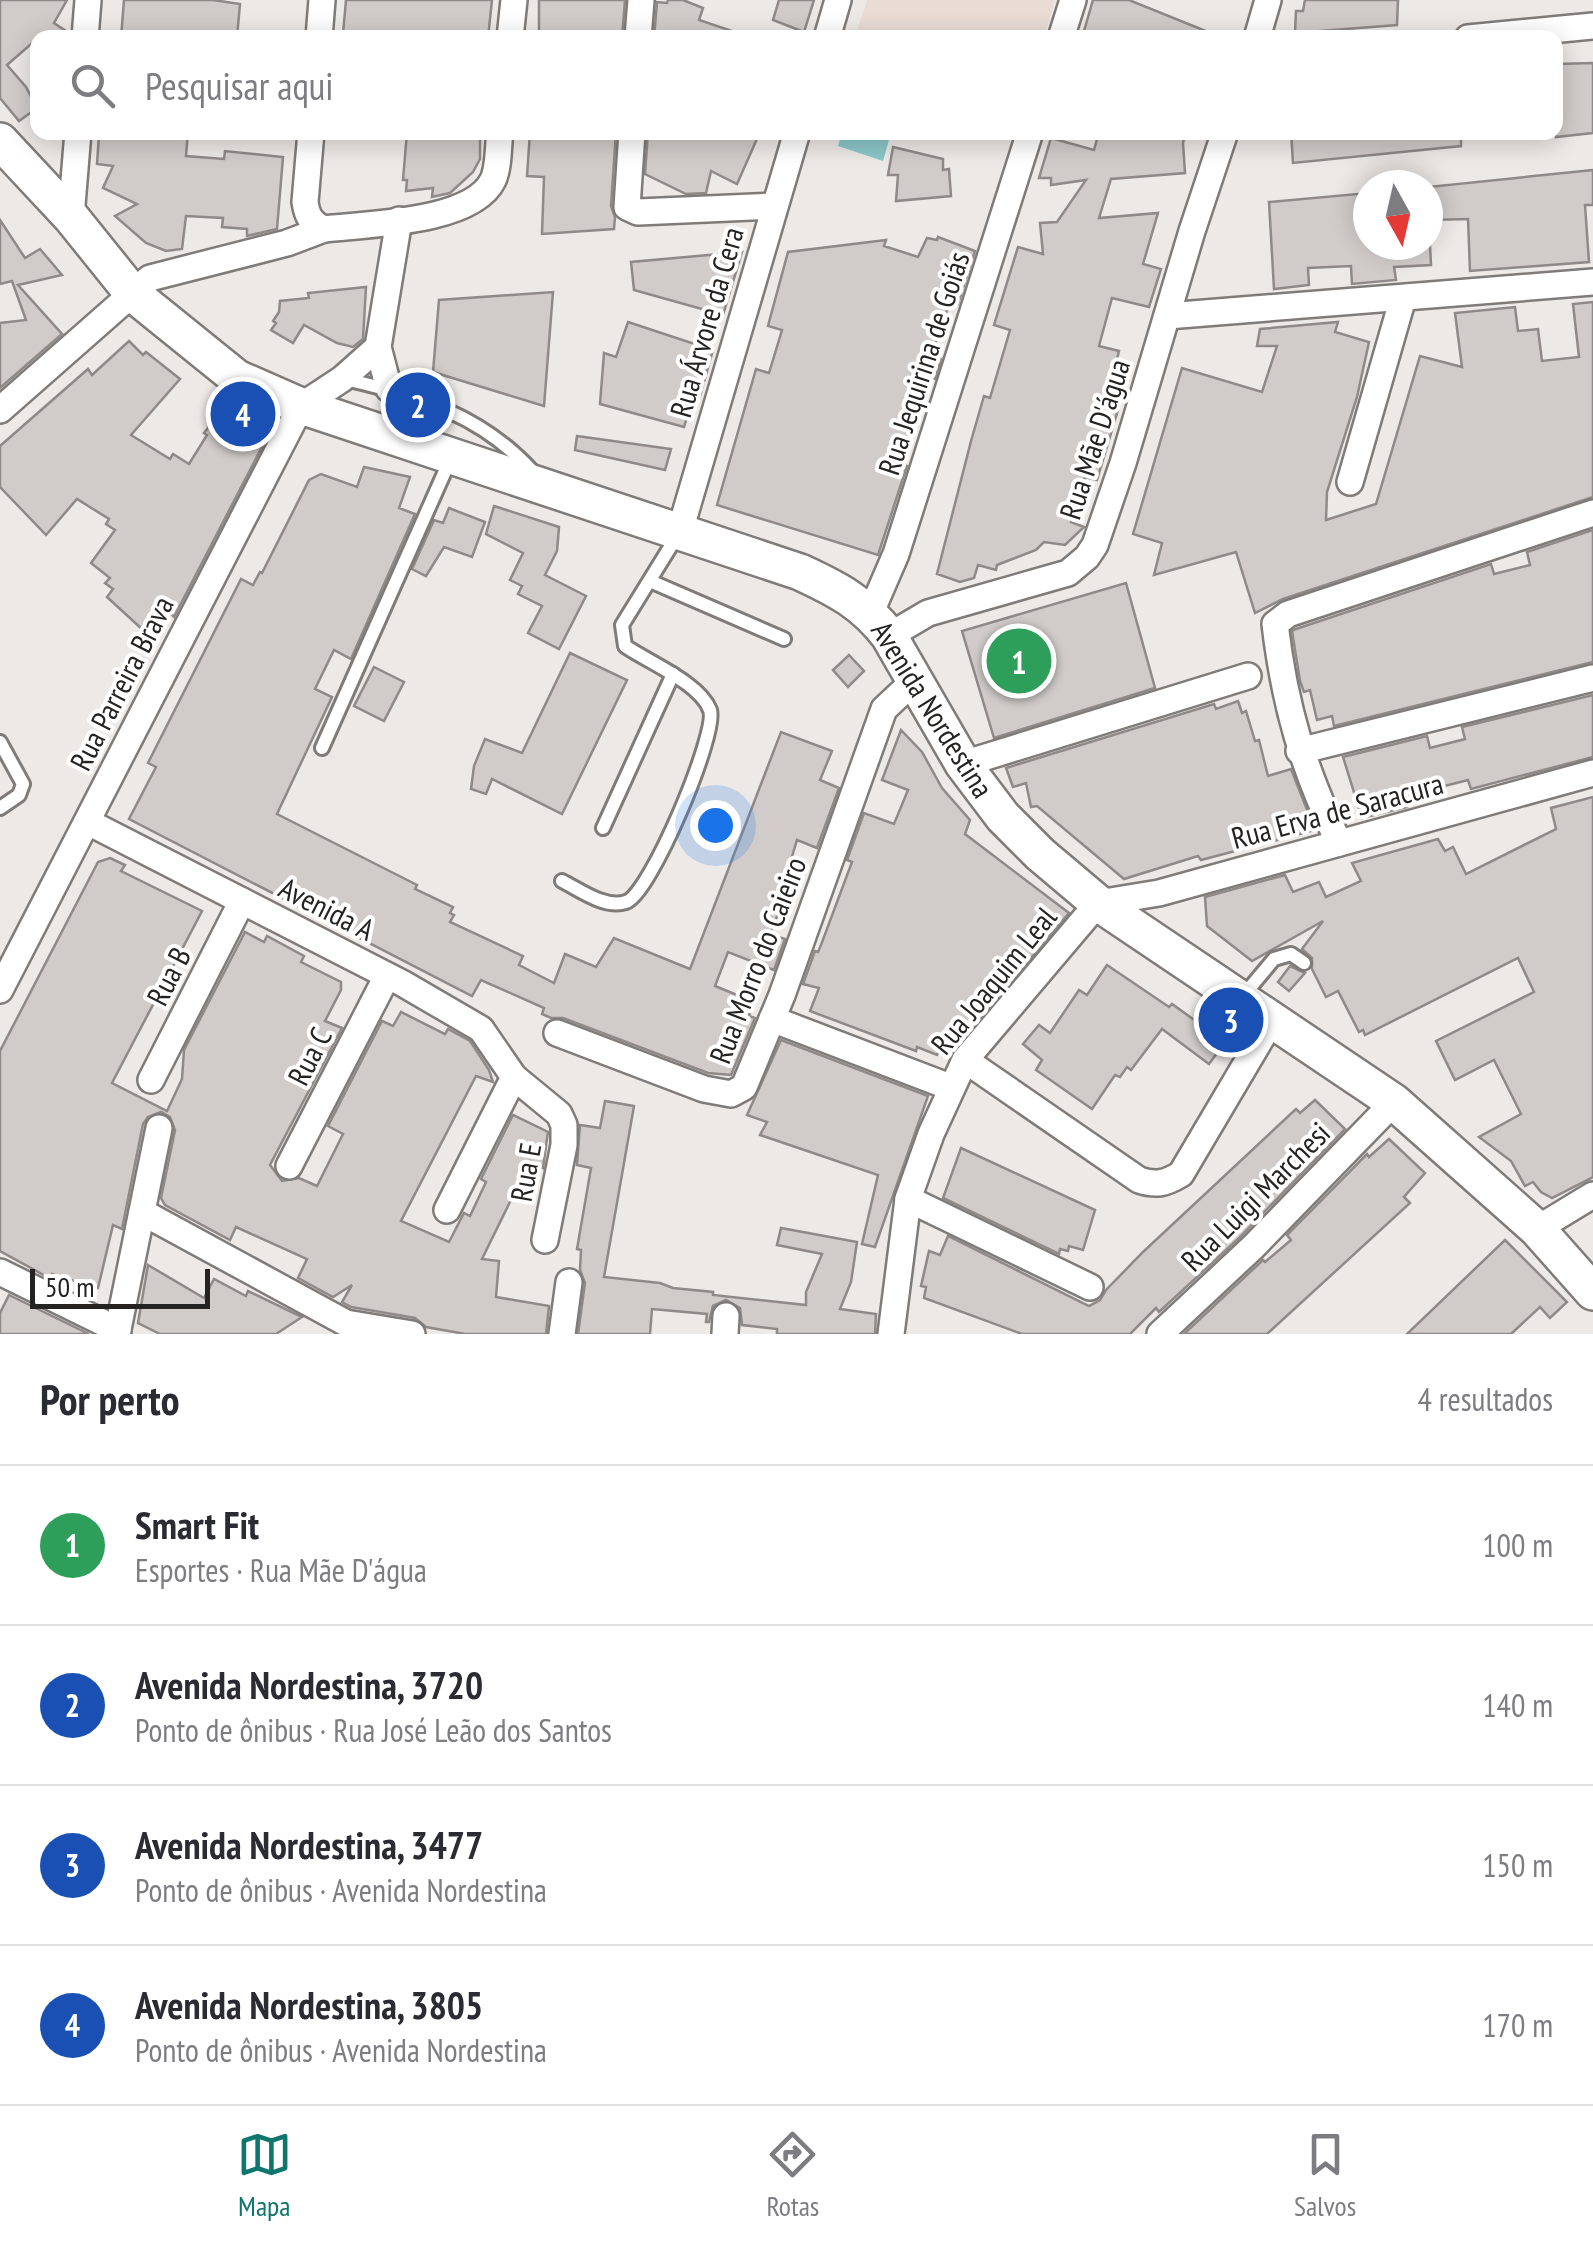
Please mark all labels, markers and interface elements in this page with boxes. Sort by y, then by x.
search box [30,30,1563,140]
icon: search [65,58,120,113]
text: Pesquisar aqui [145,61,334,110]
north arrow [1353,170,1443,260]
street label: Rua Árvore da Cera [660,223,752,421]
street label: Rua Jequirina de Goiás [869,247,977,479]
street label: Rua Mãe D'água [1050,354,1138,524]
pin: 2 [386,368,450,442]
pin: 4 [210,376,276,452]
street label: Rua Parreira Brava [60,589,182,777]
street label: Avenida Nordestina [863,613,1003,805]
pin: 1 [986,624,1052,698]
street label: Rua Erva de Saracura [1227,763,1447,857]
your location [690,800,741,851]
street label: Rua Morro do Caieiro [700,851,814,1069]
street label: Avenida A [273,868,382,949]
street label: Rua Joaquim Leal [922,898,1064,1062]
street label: Rua B [137,940,199,1012]
pin: 3 [1198,982,1264,1058]
street label: Rua C [278,1021,340,1091]
street label: Rua Luigi Marchesi [1172,1113,1338,1279]
street label: Rua E [501,1140,549,1204]
scale bar [30,1264,210,1308]
text: 50 m [45,1268,94,1305]
text: Por perto [40,1372,179,1427]
text: 4 resultados [1418,1378,1553,1420]
text: Smart Fit [135,1500,259,1549]
text: 1 [65,1524,80,1566]
text: 100 m [1482,1524,1553,1566]
text: Esportes · Rua Mãe D'água [135,1549,427,1591]
text: Avenida Nordestina, 3720 [135,1660,483,1709]
text: 2 [65,1684,80,1726]
text: 140 m [1482,1684,1553,1726]
text: Ponto de ônibus · Rua José Leão dos Santos [135,1709,612,1751]
text: Avenida Nordestina, 3477 [135,1820,483,1869]
text: 3 [65,1844,80,1886]
text: 150 m [1482,1844,1553,1886]
text: Ponto de ônibus · Avenida Nordestina [135,1869,547,1911]
text: Avenida Nordestina, 3805 [135,1980,483,2029]
text: 4 [65,2004,80,2046]
text: 170 m [1482,2004,1553,2046]
text: Ponto de ônibus · Avenida Nordestina [135,2029,547,2071]
tab: Mapa [237,2127,292,2224]
tab: Rotas [765,2127,820,2224]
tab: Salvos [1294,2127,1356,2224]

